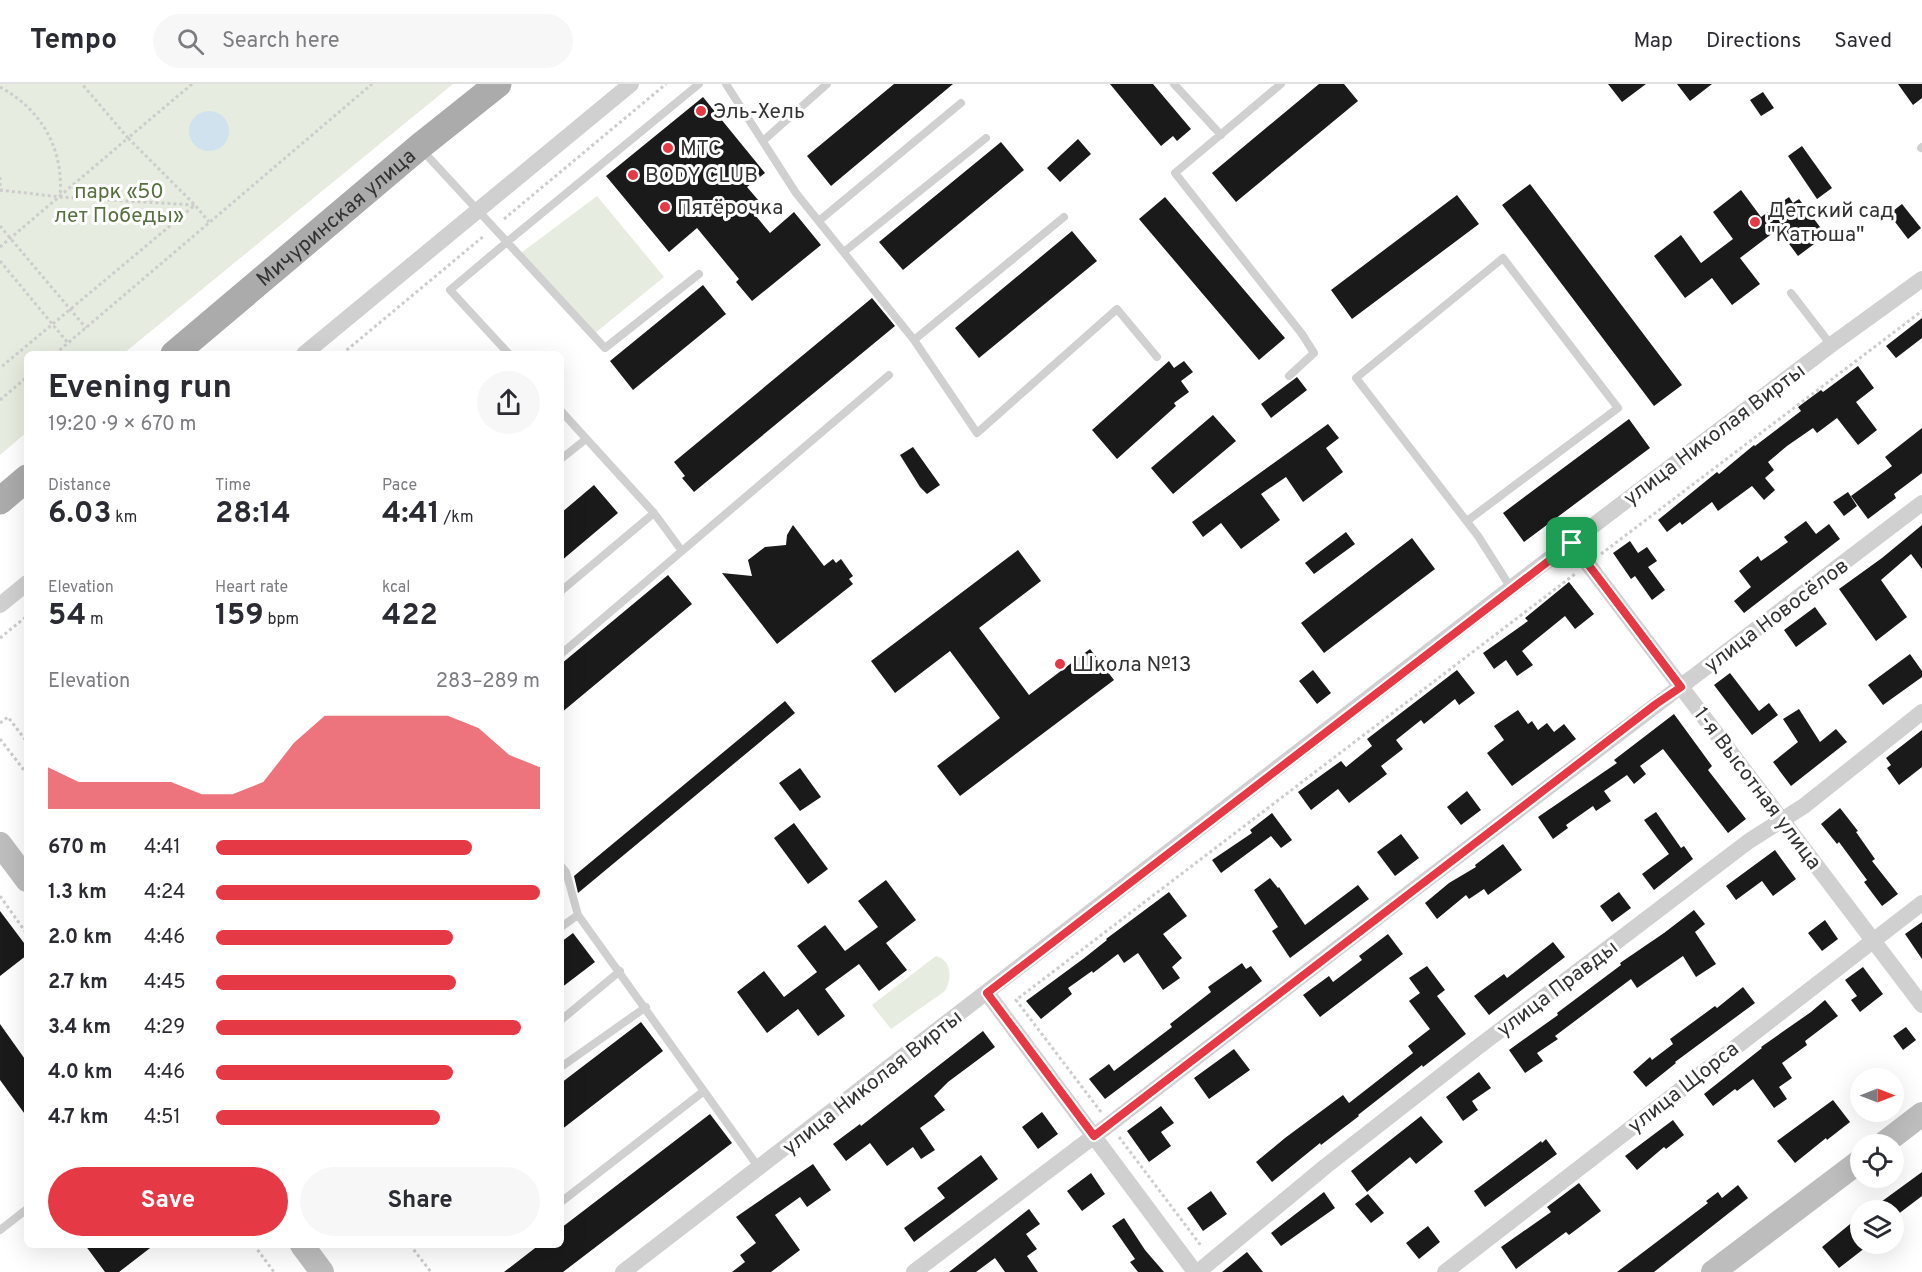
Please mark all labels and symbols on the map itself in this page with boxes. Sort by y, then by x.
place label: Эль-Хель [713,99,805,126]
marker: Эль-Хель [694,104,708,118]
place label: МТС [680,136,722,163]
marker: МТС [661,141,675,155]
street label: Мичуринская улица [252,143,422,293]
place label: BODY CLUB [645,163,758,190]
marker: BODY CLUB [626,168,640,182]
park label: парк «50 лет Победы» [54,179,184,230]
place label: Пятёрочка [677,195,783,222]
place label: Детский сад "Катюша" [1767,198,1894,249]
marker: Пятёрочка [658,200,672,214]
marker: Детский сад "Катюша" [1748,215,1762,229]
street label: улица Николая Вирты [1619,358,1811,512]
pin [1546,517,1597,568]
street label: улица Новосёлов [1699,553,1855,679]
place label: Школа №13 [1072,652,1191,679]
marker: Школа №13 [1053,657,1067,671]
street label: 1-я Высотная улица [1687,702,1827,876]
street label: улица Правды [1492,935,1624,1044]
street label: улица Николая Вирты [778,1005,968,1162]
street label: улица Щорса [1623,1036,1745,1140]
north arrow [1850,1068,1904,1122]

